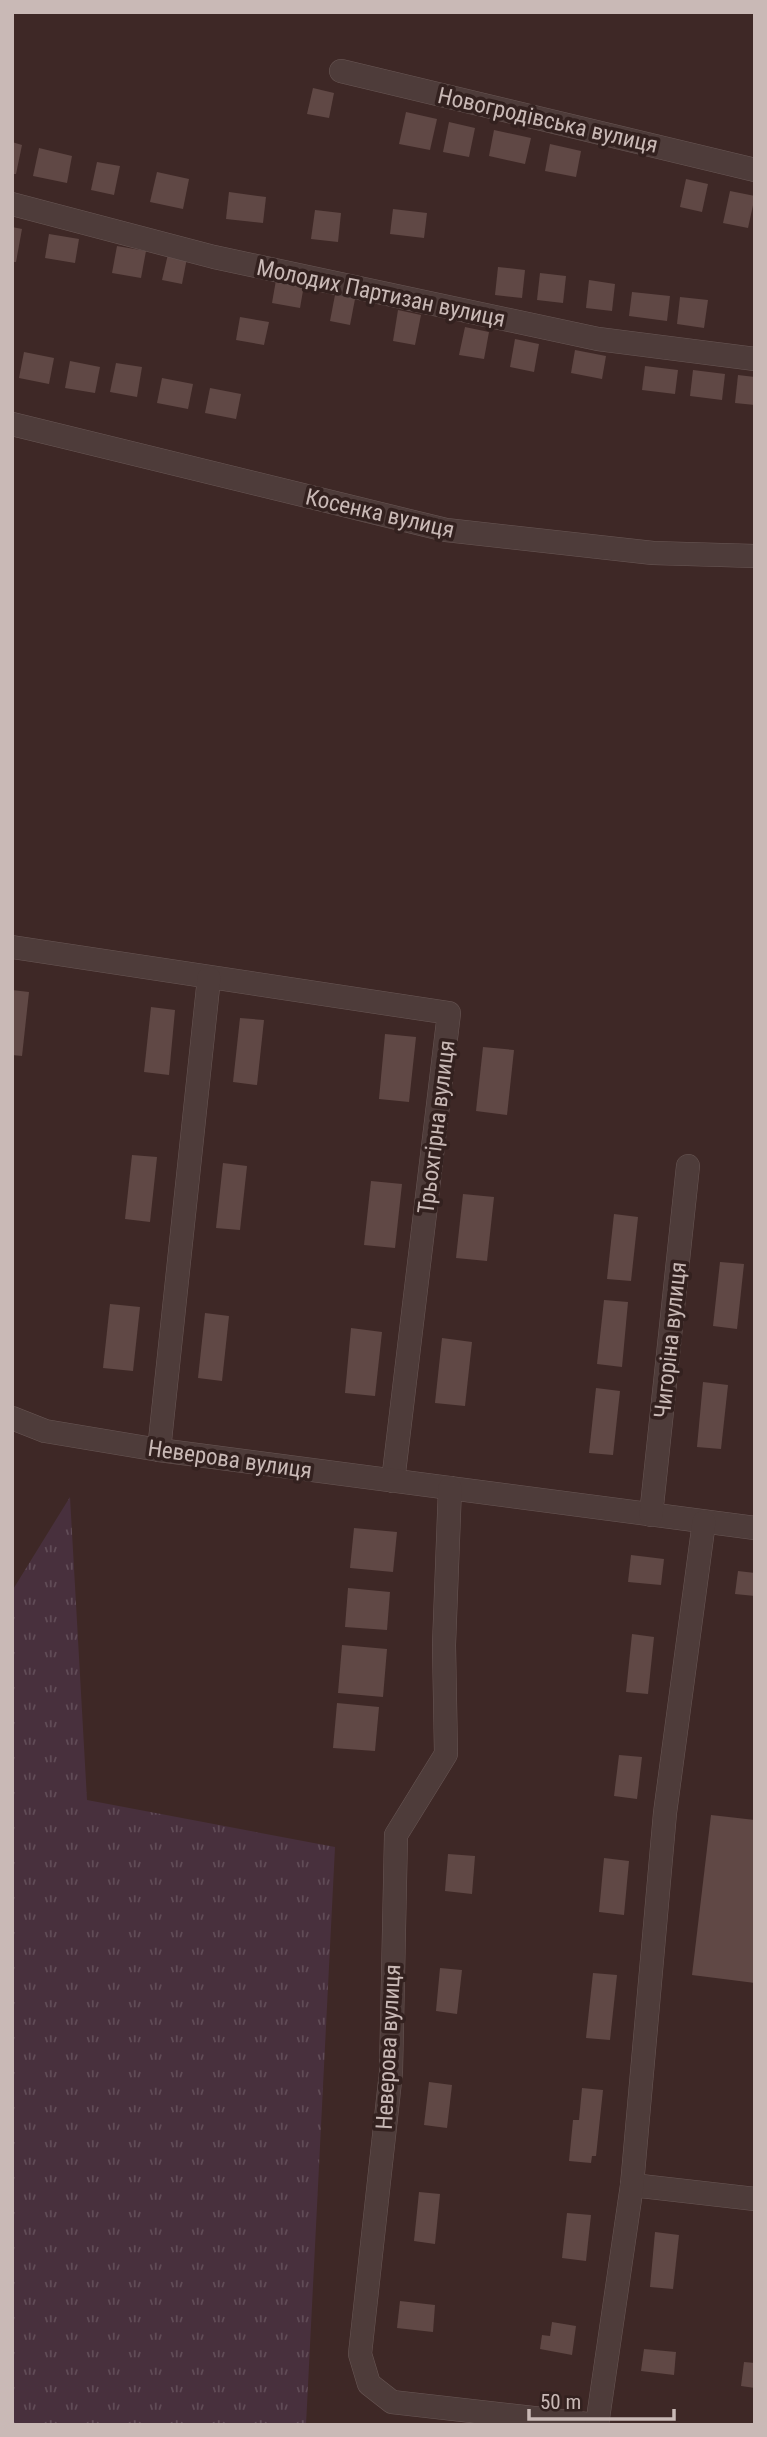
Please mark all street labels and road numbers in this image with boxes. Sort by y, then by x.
street label: Новогродівська вулиця [435,82,661,159]
street label: Молодих Партизан вулиця [254,254,508,333]
street label: Косенка вулиця [303,483,457,544]
street label: Трьохгірна вулиця [412,1039,461,1216]
street label: Чигоріна вулиця [649,1260,692,1420]
street label: Неверова вулиця [146,1435,314,1484]
street label: Неверова вулиця [371,1964,406,2130]

